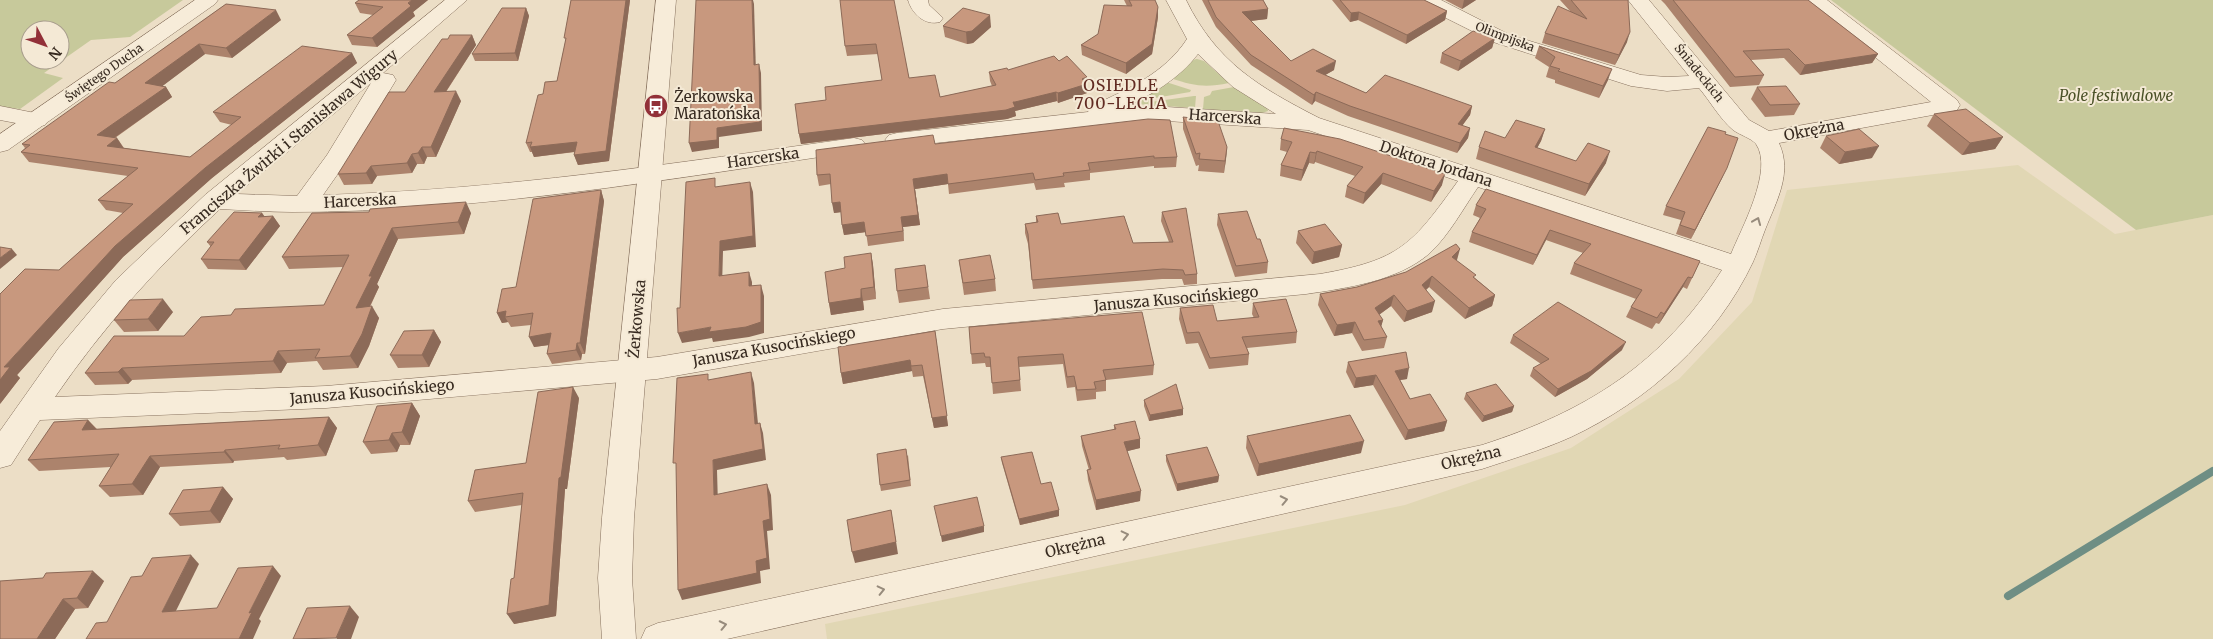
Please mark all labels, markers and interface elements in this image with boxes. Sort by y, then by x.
street label: Olimpijska [1473,18,1537,55]
north arrow [20,20,70,70]
street label: Świętego Ducha [62,40,146,105]
street label: Śniadeckich [1671,41,1727,105]
text: N [44,43,65,64]
street label: Franciszka Żwirki i Stanisława Wigury [176,45,401,238]
district label: OSIEDLE 700-LECIA [1074,75,1168,113]
park label: Pole festiwalowe [2059,86,2173,105]
place label: Żerkowska Maratońska [674,87,760,123]
bus stop icon: Żerkowska Maratońska [643,93,669,119]
street label: Harcerska [1188,104,1262,129]
street label: Okrężna [1782,114,1846,145]
street label: Doktora Jordana [1377,136,1495,191]
street label: Harcerska [726,143,800,172]
street label: Harcerska [323,189,397,212]
one-way arrow [1750,217,1761,226]
street label: Żerkowska [624,279,649,359]
street label: Janusza Kusocińskiego [1092,282,1259,315]
street label: Janusza Kusocińskiego [690,323,857,370]
street label: Janusza Kusocińskiego [288,375,455,408]
street label: Okrężna [1439,441,1503,474]
one-way arrow [1279,495,1288,506]
street label: Okrężna [1043,529,1107,562]
one-way arrow [1121,530,1130,540]
one-way arrow [877,585,886,596]
one-way arrow [718,620,727,631]

